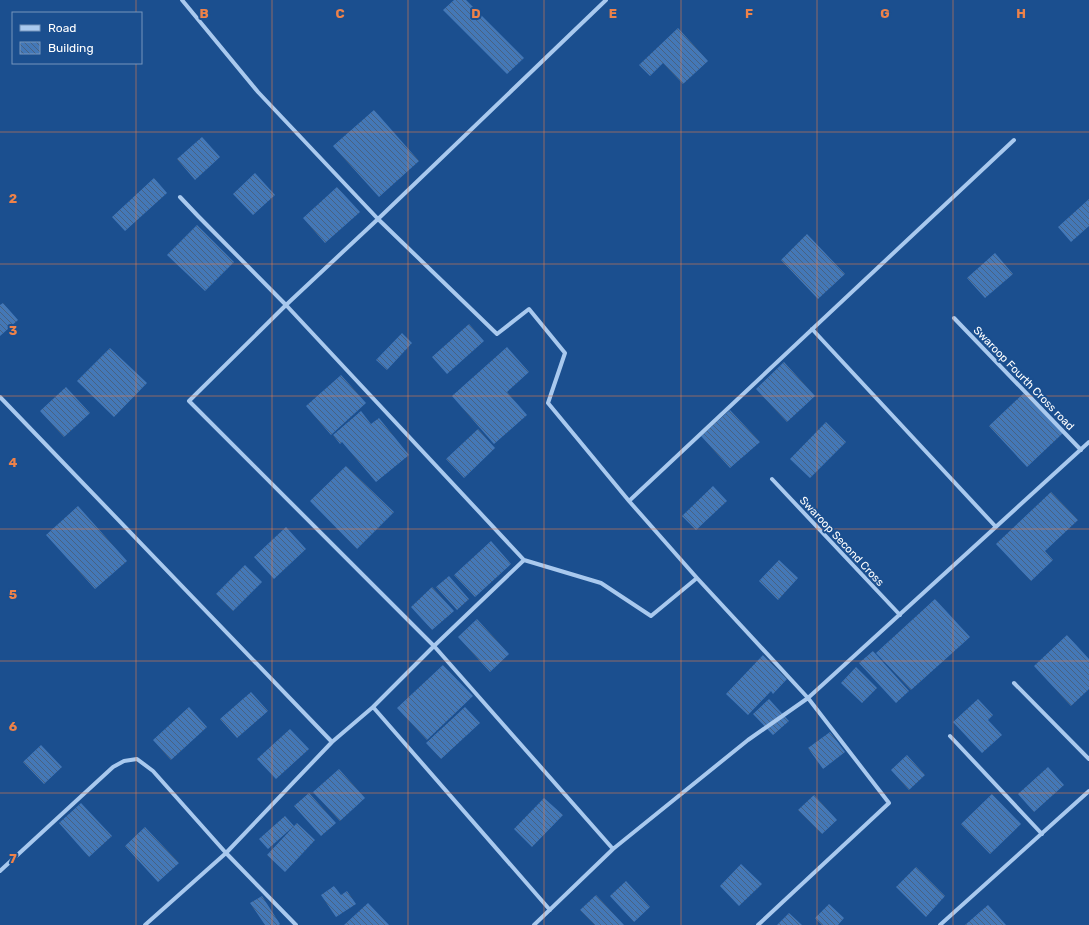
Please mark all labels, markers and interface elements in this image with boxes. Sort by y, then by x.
text: B [199,6,209,21]
text: C [335,6,345,21]
text: D [471,6,481,21]
text: E [609,6,617,21]
text: F [745,6,753,21]
text: G [880,6,890,21]
text: H [1016,6,1026,21]
legend [12,12,142,64]
text: Road [48,21,76,35]
text: Building [48,41,94,55]
text: 2 [9,191,17,206]
text: 3 [9,323,18,338]
street label: Swaroop Fourth Cross road [971,324,1077,433]
text: 4 [9,455,18,470]
street label: Swaroop Second Cross [797,494,887,589]
text: 5 [9,587,17,602]
text: 6 [9,719,18,734]
text: 7 [9,851,17,866]

